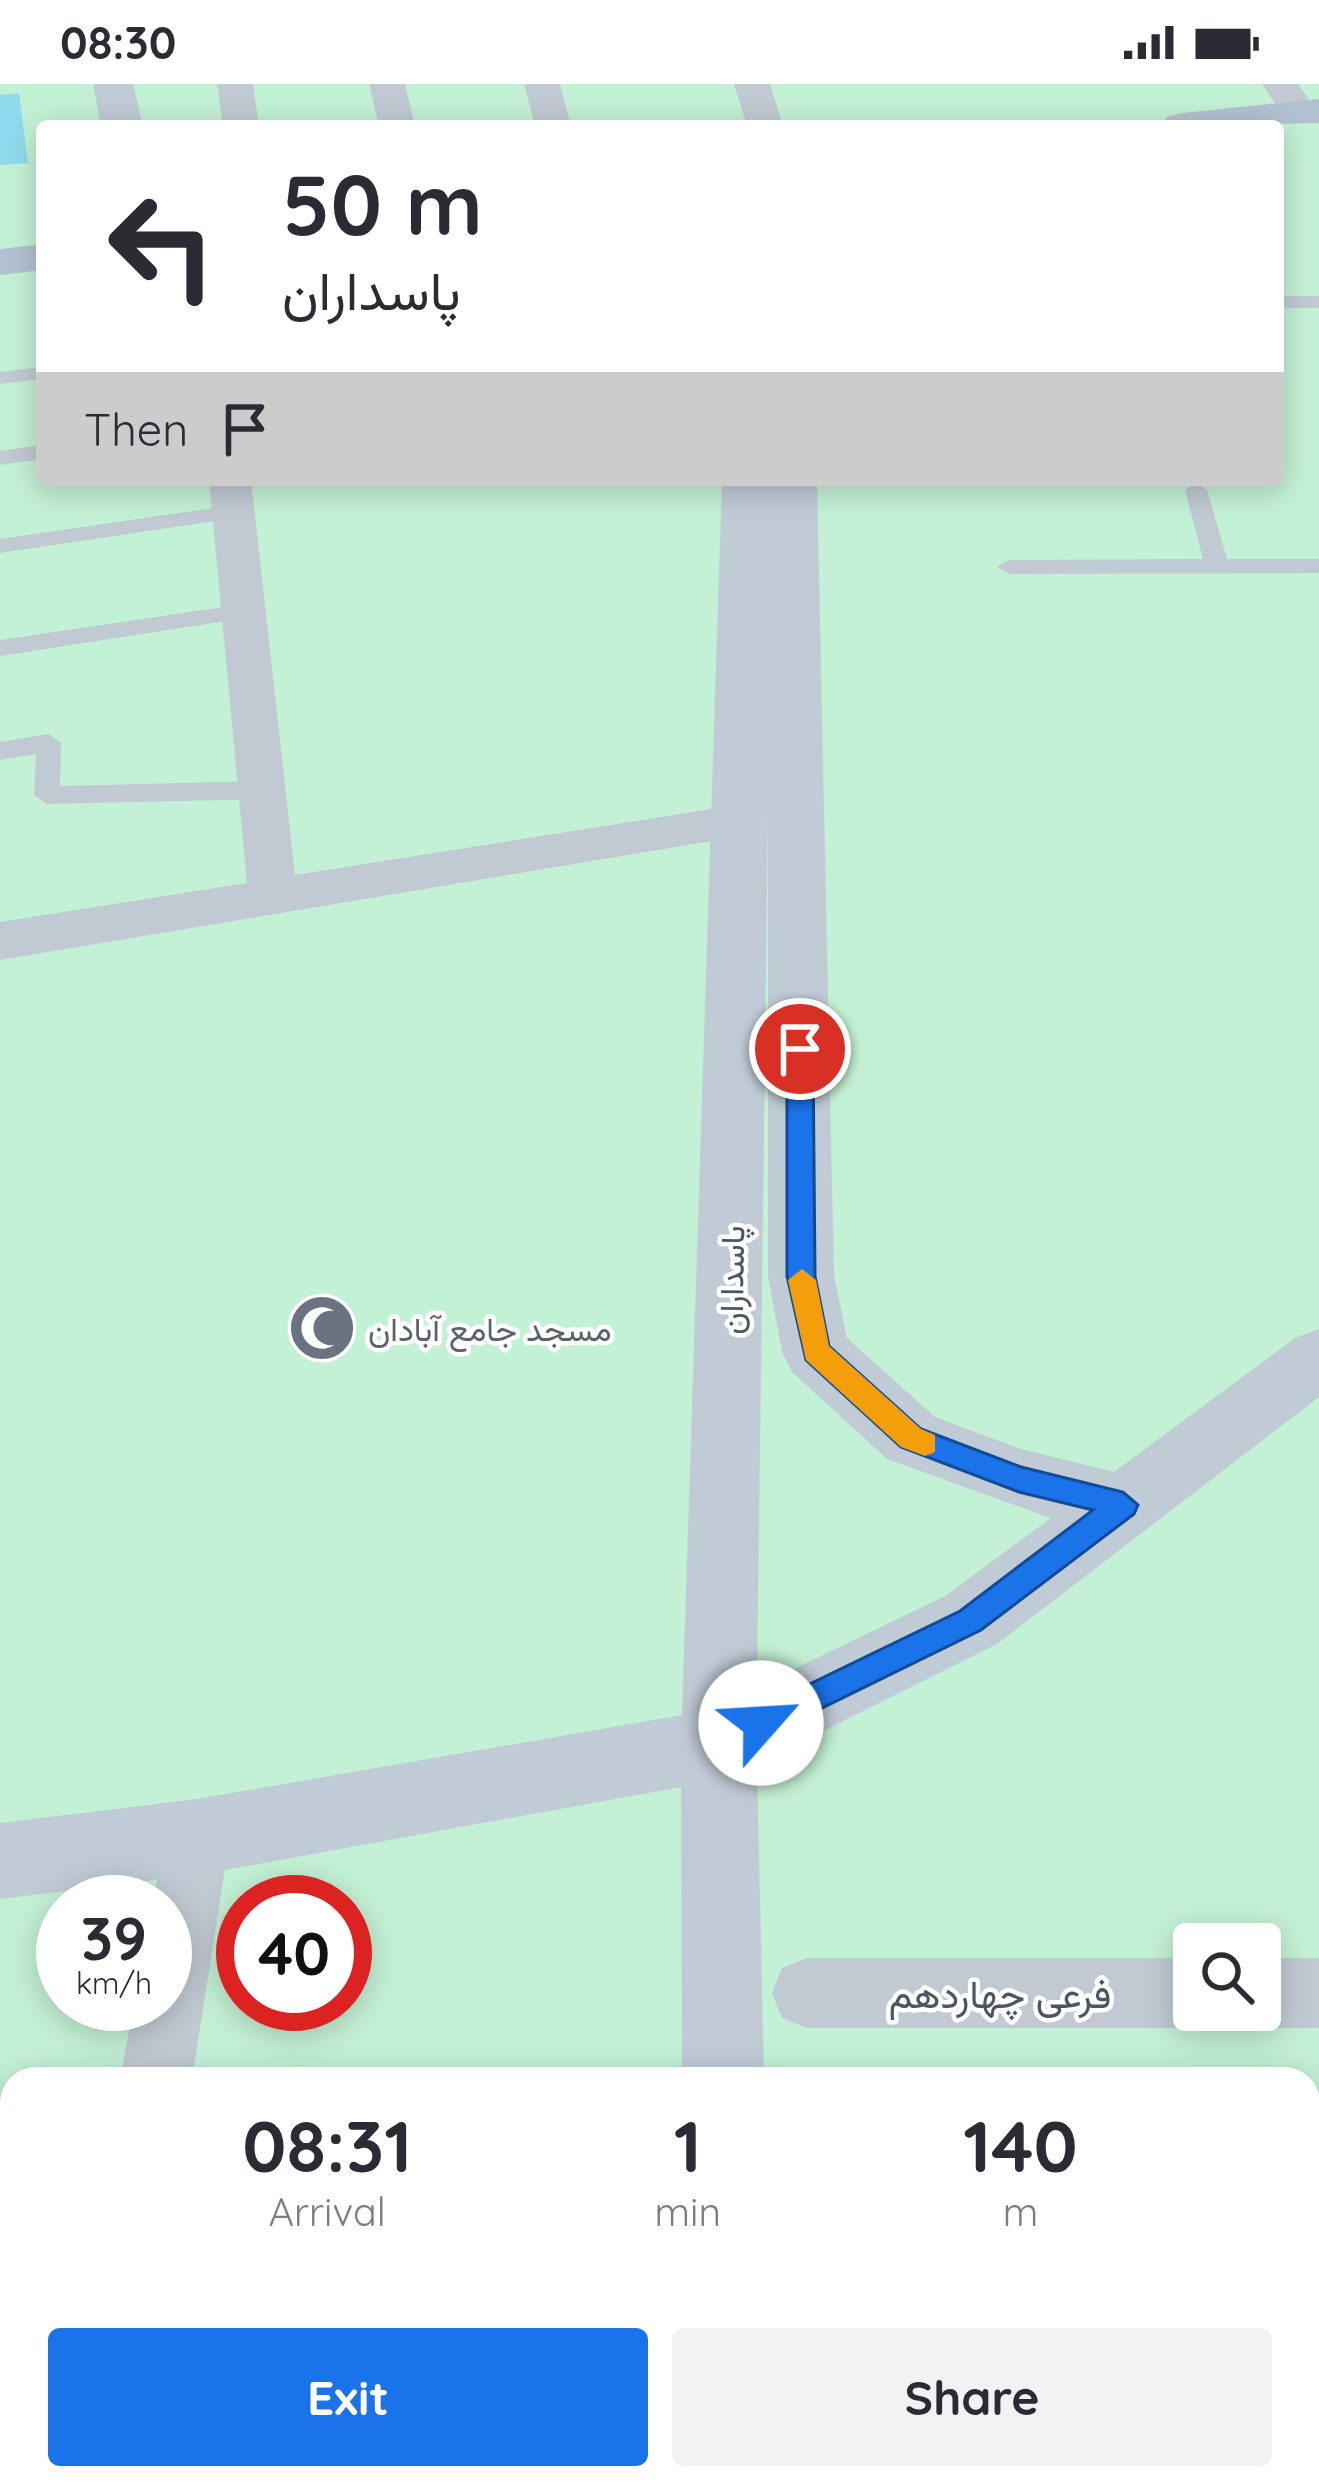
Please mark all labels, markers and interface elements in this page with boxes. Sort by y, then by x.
text: 08:30 [60,14,176,70]
text: 50 m [282,151,483,256]
icon: left [84,168,240,324]
text: پاسداران [282,256,461,324]
icon: arrive [212,396,278,462]
text: Then [84,401,188,457]
pin [749,998,851,1100]
icon: arrive [767,1016,833,1082]
street label: پاسداران [710,1225,755,1335]
mosque icon: مسجد جامع آبادان [287,1293,357,1363]
place label: مسجد جامع آبادان [368,1308,611,1352]
position arrow [698,1660,824,1786]
speed limit sign: 40 [216,1875,372,2031]
text: 39 [81,1900,147,1975]
map controls [1173,1923,1281,2031]
button: search [1173,1923,1281,2031]
text: km/h [76,1964,152,2002]
street label: فرعی چهاردهم [889,1969,1111,2021]
text: 08:31 [242,2100,412,2190]
text: 1 [674,2100,702,2190]
text: 140 [963,2100,1078,2190]
text: Arrival [269,2187,386,2236]
text: min [654,2187,721,2236]
text: m [1003,2187,1038,2236]
button: Exit [48,2328,648,2466]
button: Share [672,2328,1272,2466]

